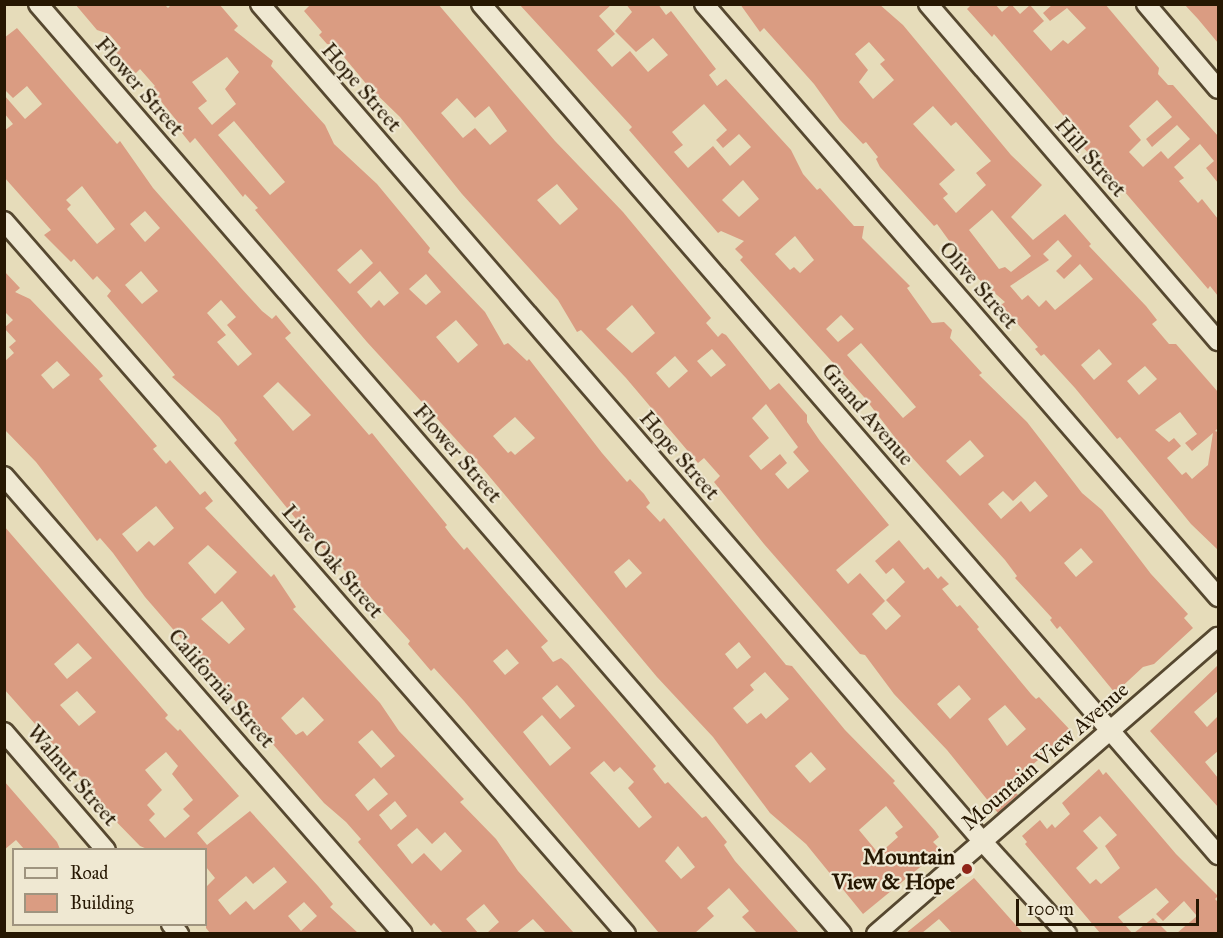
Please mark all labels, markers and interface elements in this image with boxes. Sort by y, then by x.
street label: Flower Street [90,31,190,141]
street label: Hope Street [316,37,408,137]
street label: Hill Street [1049,112,1133,202]
street label: Olive Street [934,236,1024,334]
street label: Grand Avenue [816,357,920,471]
street label: Flower Street [408,398,508,508]
street label: Hope Street [634,405,726,505]
street label: Live Oak Street [276,499,390,623]
street label: California Street [163,623,281,753]
street label: Mountain View Avenue [956,676,1134,836]
street label: Walnut Street [22,719,124,831]
place label: Mountain View & Hope [832,843,955,894]
legend [12,848,207,926]
text: Road [70,862,108,884]
marker: Mountain View & Hope [960,862,974,876]
scale bar [1019,887,1202,925]
text: Building [70,892,133,914]
text: 100 m [1027,898,1074,920]

